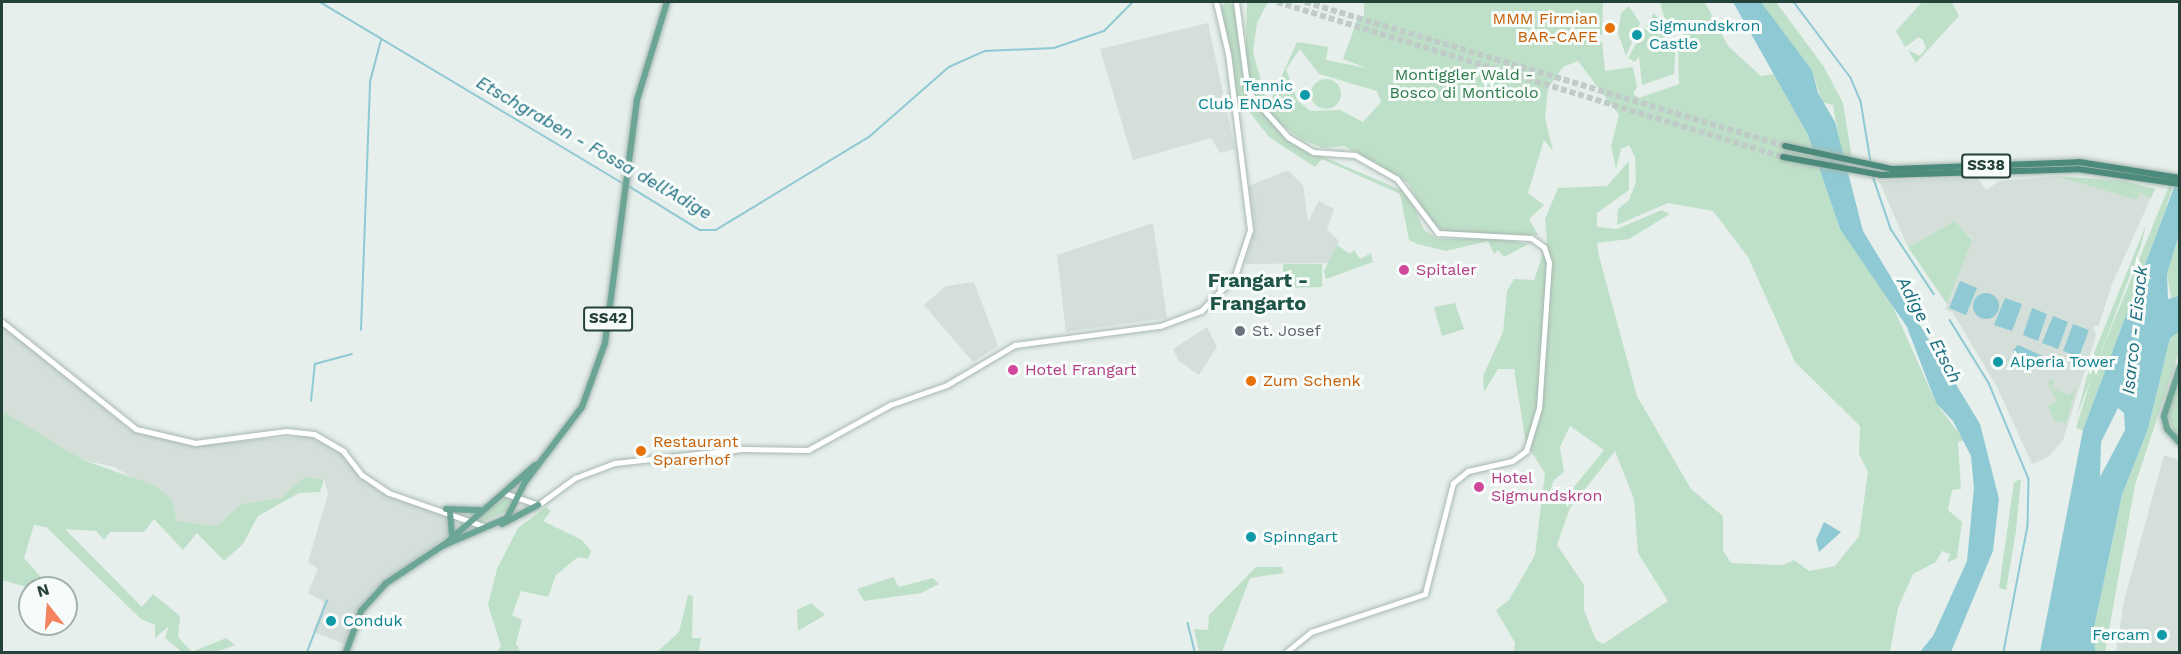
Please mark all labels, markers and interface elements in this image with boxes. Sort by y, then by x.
place label: MMM Firmian BAR-CAFE [1493,9,1598,47]
place label: Sigmundskron Castle [1649,16,1760,54]
marker: MMM Firmian BAR-CAFE [1603,21,1617,35]
marker: Sigmundskron Castle [1630,28,1644,42]
park label: Montiggler Wald - Bosco di Monticolo [1389,65,1539,103]
water label: Etschgraben - Fossa dell'Adige [472,72,716,224]
place label: Tennic Club ENDAS [1198,76,1293,114]
marker: Tennic Club ENDAS [1298,88,1312,102]
road number: SS38 [1960,154,2012,178]
place label: Spitaler [1416,260,1477,280]
marker: Spitaler [1397,263,1411,277]
water label: Isarco - Eisack [2118,265,2152,395]
district label: Frangart - Frangarto [1208,268,1308,315]
water label: Adige - Etsch [1892,273,1966,387]
road number: SS42 [582,307,634,331]
place label: St. Josef [1252,321,1321,341]
marker: St. Josef [1233,324,1247,338]
place label: Alperia Tower [2010,352,2116,372]
marker: Alperia Tower [1991,355,2005,369]
place label: Hotel Frangart [1025,360,1137,380]
marker: Hotel Frangart [1006,363,1020,377]
place label: Zum Schenk [1263,371,1361,391]
marker: Zum Schenk [1244,374,1258,388]
place label: Restaurant Sparerhof [653,432,739,470]
marker: Restaurant Sparerhof [634,444,648,458]
place label: Hotel Sigmundskron [1491,468,1602,506]
marker: Hotel Sigmundskron [1472,480,1486,494]
place label: Spinngart [1263,527,1338,547]
marker: Spinngart [1244,530,1258,544]
north arrow [18,576,78,636]
text: N [35,579,52,601]
place label: Conduk [343,611,402,631]
marker: Conduk [324,614,338,628]
place label: Fercam [2092,625,2150,645]
marker: Fercam [2155,628,2169,642]

